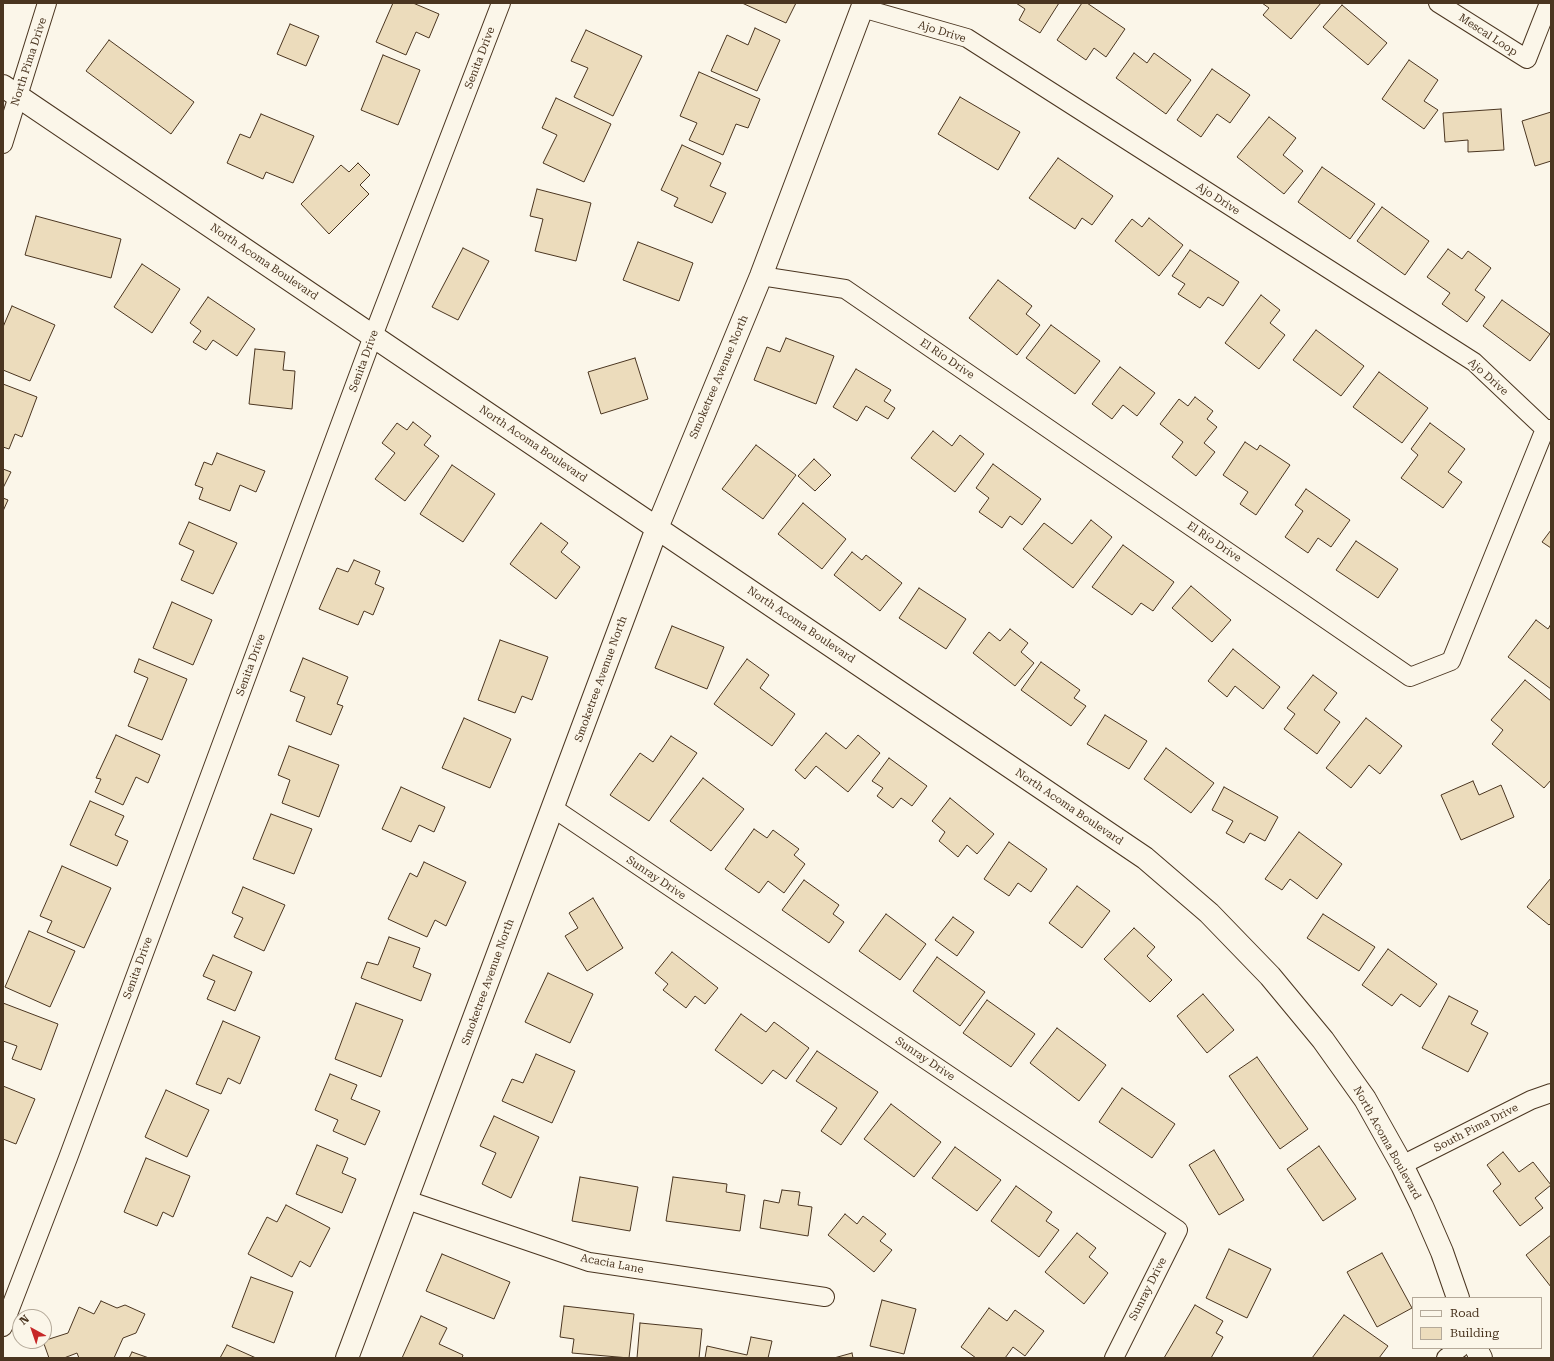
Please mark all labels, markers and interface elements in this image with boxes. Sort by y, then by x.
street label: Mescal Loop [1456,11,1520,59]
street label: North Pima Drive [8,16,50,108]
street label: Ajo Drive [917,18,967,46]
street label: Senita Drive [462,25,498,91]
street label: Ajo Drive [1194,180,1242,218]
street label: North Acoma Boulevard [207,221,321,303]
street label: Smoketree Avenue North [687,313,751,441]
street label: Senita Drive [347,328,381,394]
street label: El Rio Drive [917,336,977,382]
street label: Ajo Drive [1465,356,1511,398]
street label: North Acoma Boulevard [476,403,590,485]
street label: El Rio Drive [1184,519,1244,565]
street label: North Acoma Boulevard [744,584,858,666]
street label: Smoketree Avenue North [572,614,630,744]
street label: Senita Drive [234,632,268,698]
street label: North Acoma Boulevard [1012,766,1126,848]
street label: Sunray Drive [624,853,688,903]
street label: Smoketree Avenue North [459,917,517,1047]
street label: Senita Drive [121,935,155,1001]
street label: Sunray Drive [893,1034,957,1084]
street label: North Acoma Boulevard [1350,1084,1424,1202]
street label: South Pima Drive [1432,1101,1520,1155]
street label: Acacia Lane [579,1251,645,1277]
street label: Sunray Drive [1126,1255,1170,1323]
legend [1412,1297,1542,1349]
text: Road [1450,1306,1479,1320]
north arrow [12,1309,52,1349]
text: N [17,1312,32,1328]
text: Building [1450,1326,1499,1340]

